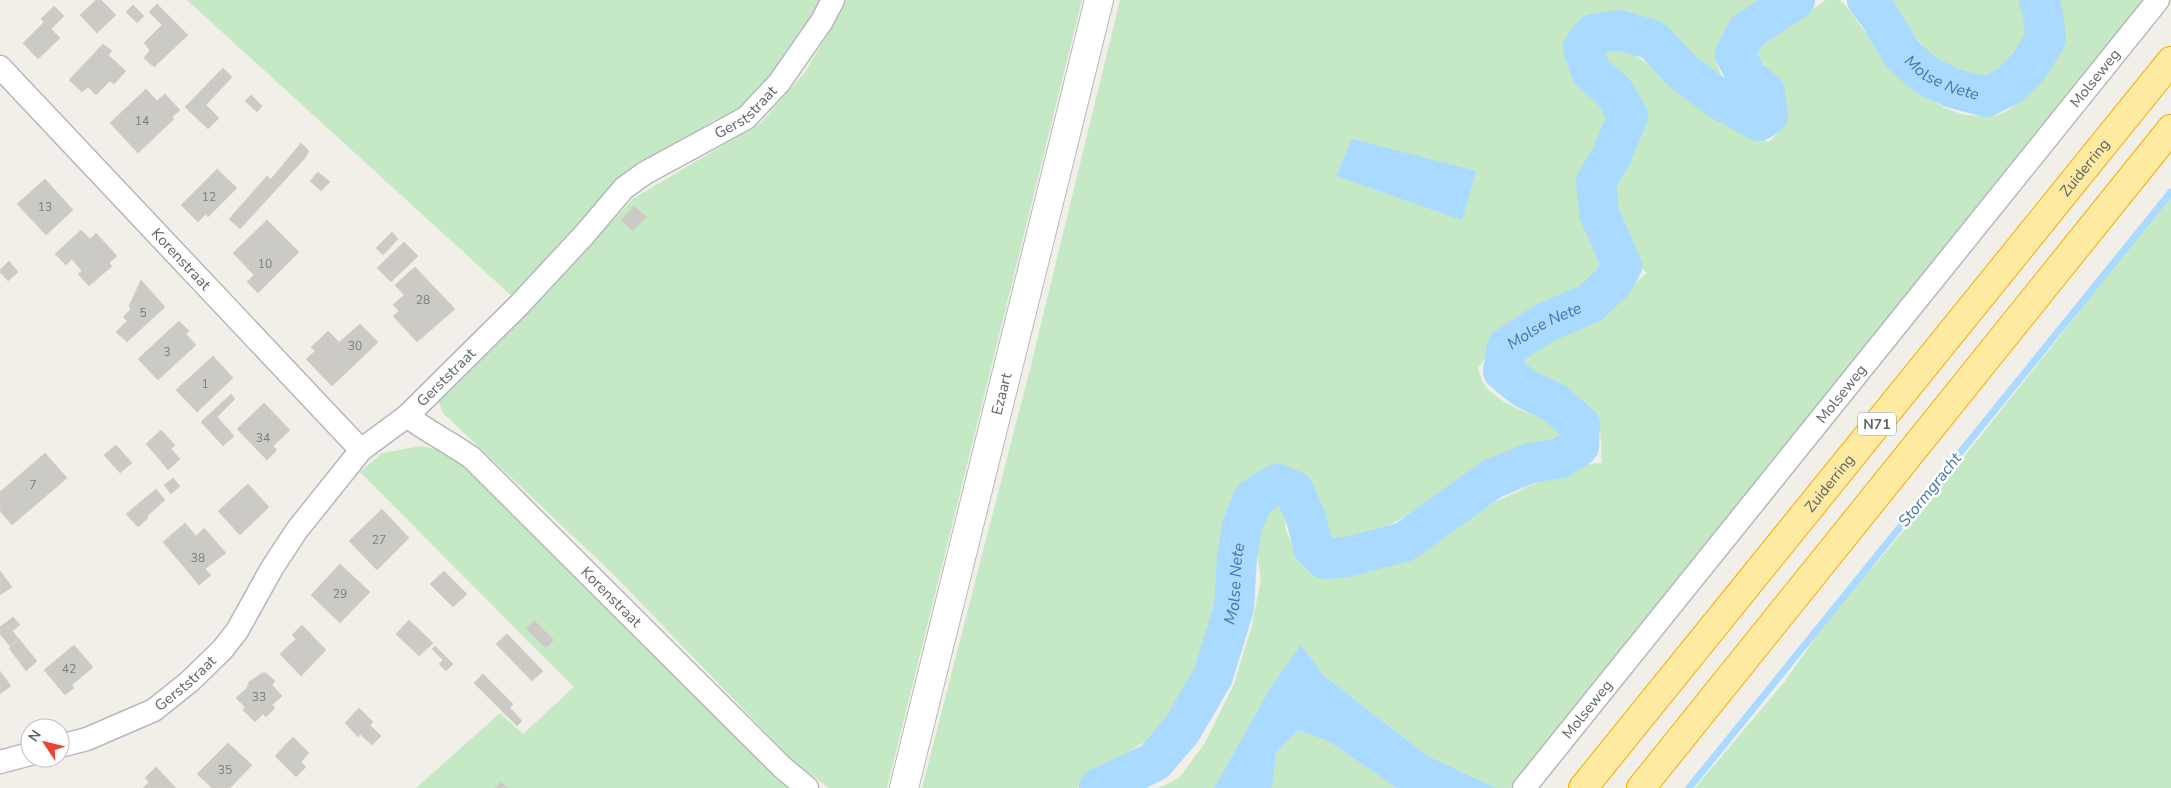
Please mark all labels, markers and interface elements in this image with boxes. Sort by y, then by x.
street label: Molseweg [2065,45,2125,112]
water label: Molse Nete [1899,50,1982,106]
street label: Gerststraat [711,81,782,143]
house number: 14 [135,113,149,129]
street label: Zuiderring [2055,134,2114,201]
house number: 12 [202,189,216,205]
house number: 13 [38,199,52,215]
street label: Korenstraat [147,224,216,295]
house number: 10 [258,256,272,272]
house number: 28 [416,292,430,308]
water label: Molse Nete [1503,297,1585,355]
house number: 5 [139,305,147,321]
house number: 30 [348,338,362,354]
street label: Gerststraat [412,343,480,411]
house number: 3 [163,344,171,360]
street label: Molseweg [1811,360,1871,427]
street label: Ezaart [987,370,1017,417]
house number: 1 [201,376,209,392]
road number: N71 [1858,412,1896,436]
house number: 34 [256,430,270,446]
water label: Stormgracht [1893,448,1967,532]
street label: Zuiderring [1800,450,1859,516]
house number: 7 [29,477,37,493]
house number: 27 [372,532,386,548]
water label: Molse Nete [1219,541,1250,627]
house number: 38 [191,550,205,566]
street label: Korenstraat [576,562,647,632]
house number: 29 [333,586,347,602]
street label: Gerststraat [150,651,221,716]
house number: 42 [62,661,76,677]
street label: Molseweg [1558,676,1617,743]
house number: 33 [252,689,266,705]
north arrow [20,718,70,768]
text: N [24,726,46,746]
house number: 35 [218,762,232,778]

